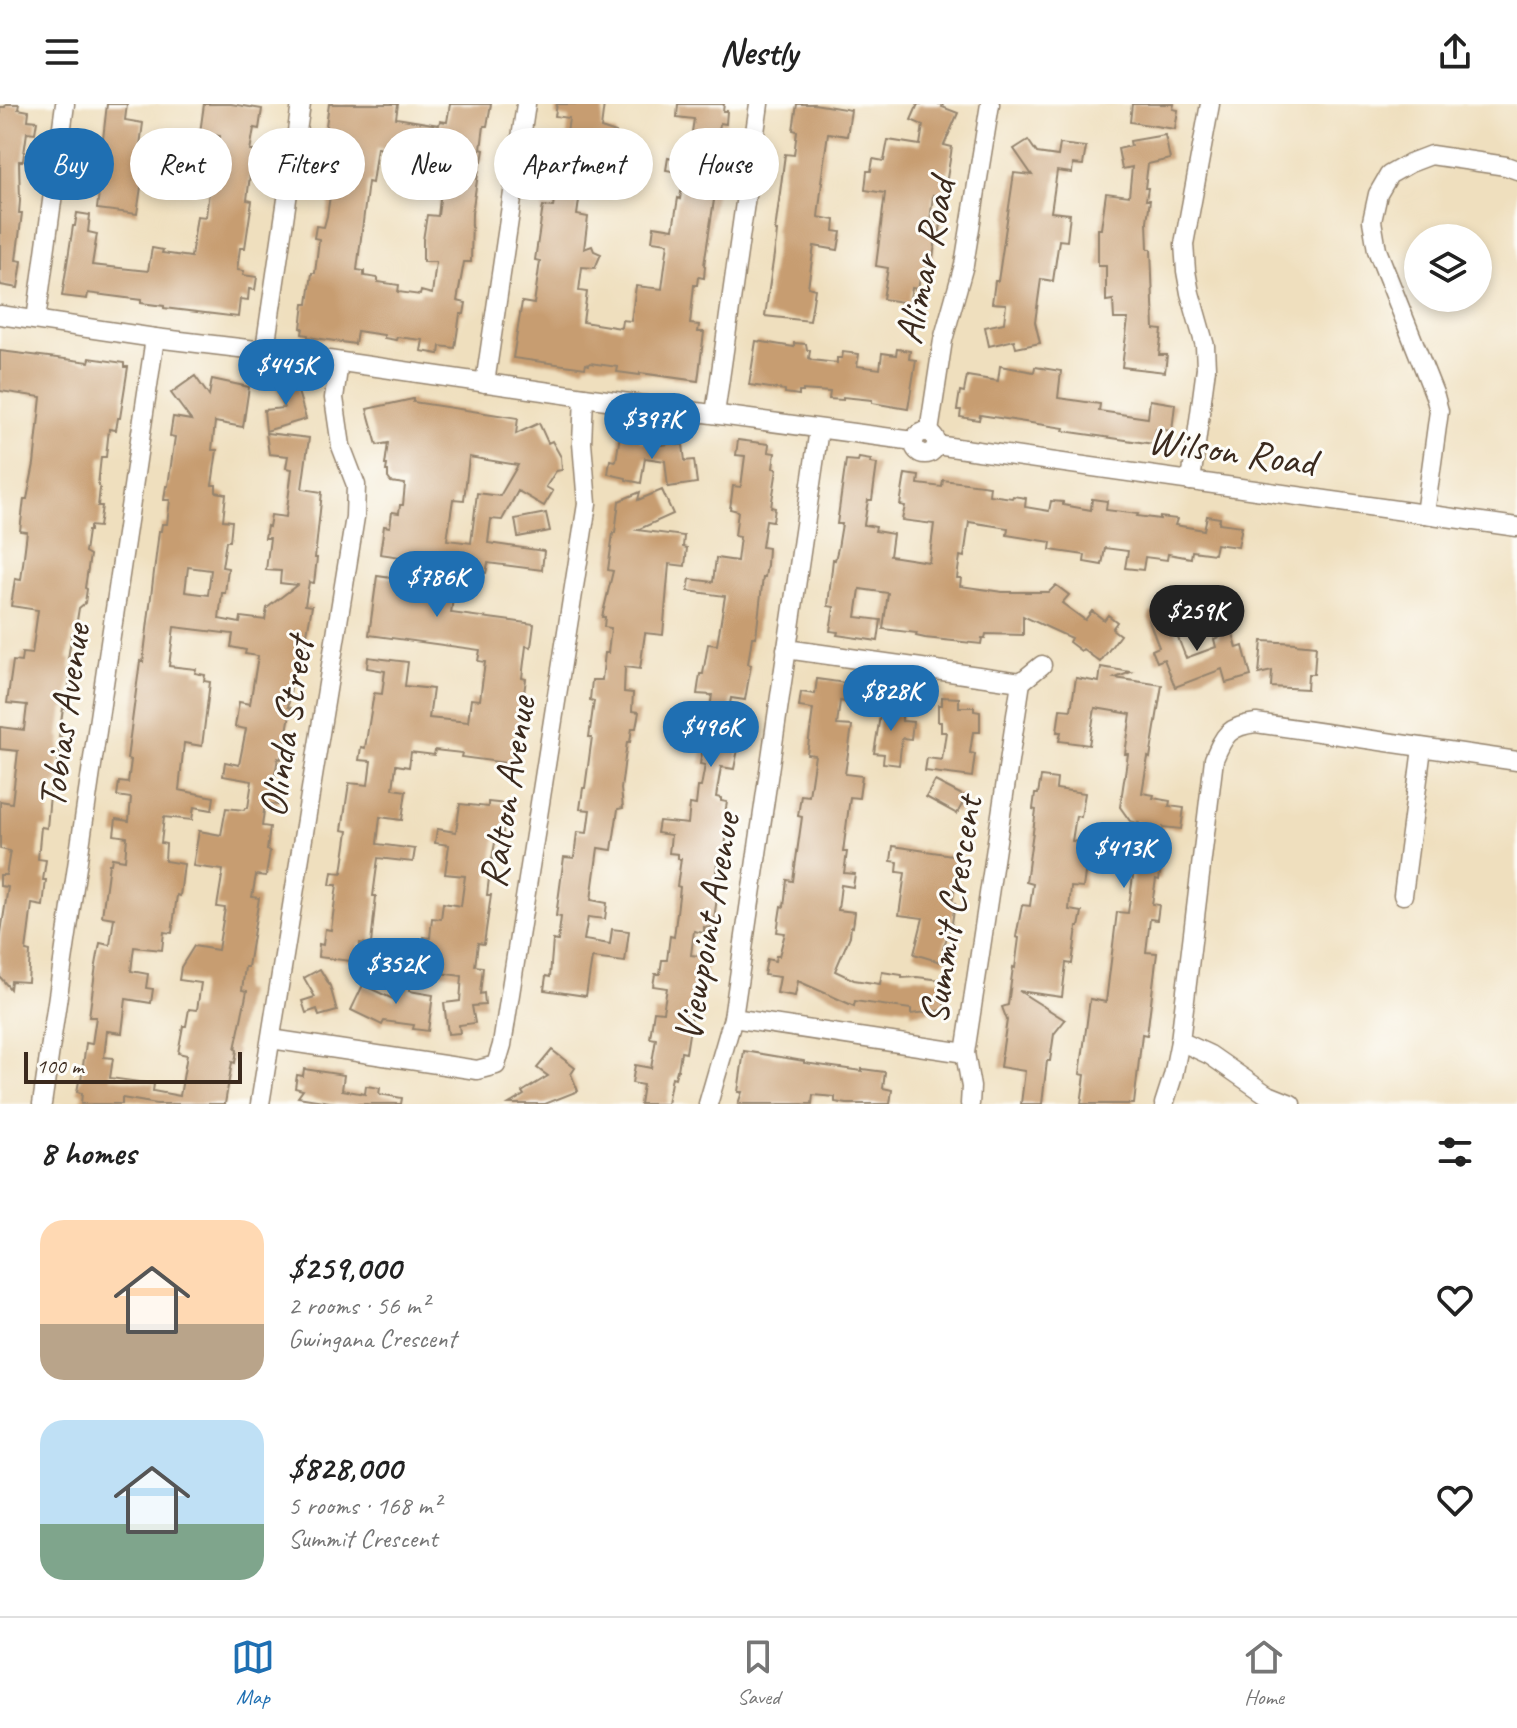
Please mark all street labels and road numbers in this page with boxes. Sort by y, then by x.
street label: Alimar Road [883,168,968,348]
street label: Wilson Road [1145,415,1325,488]
street label: Tobias Avenue [26,618,102,811]
street label: Olinda Street [247,628,326,821]
street label: Ralton Avenue [467,690,547,891]
street label: Summit Crescent [908,789,994,1028]
street label: Viewpoint Avenue [662,806,752,1045]

